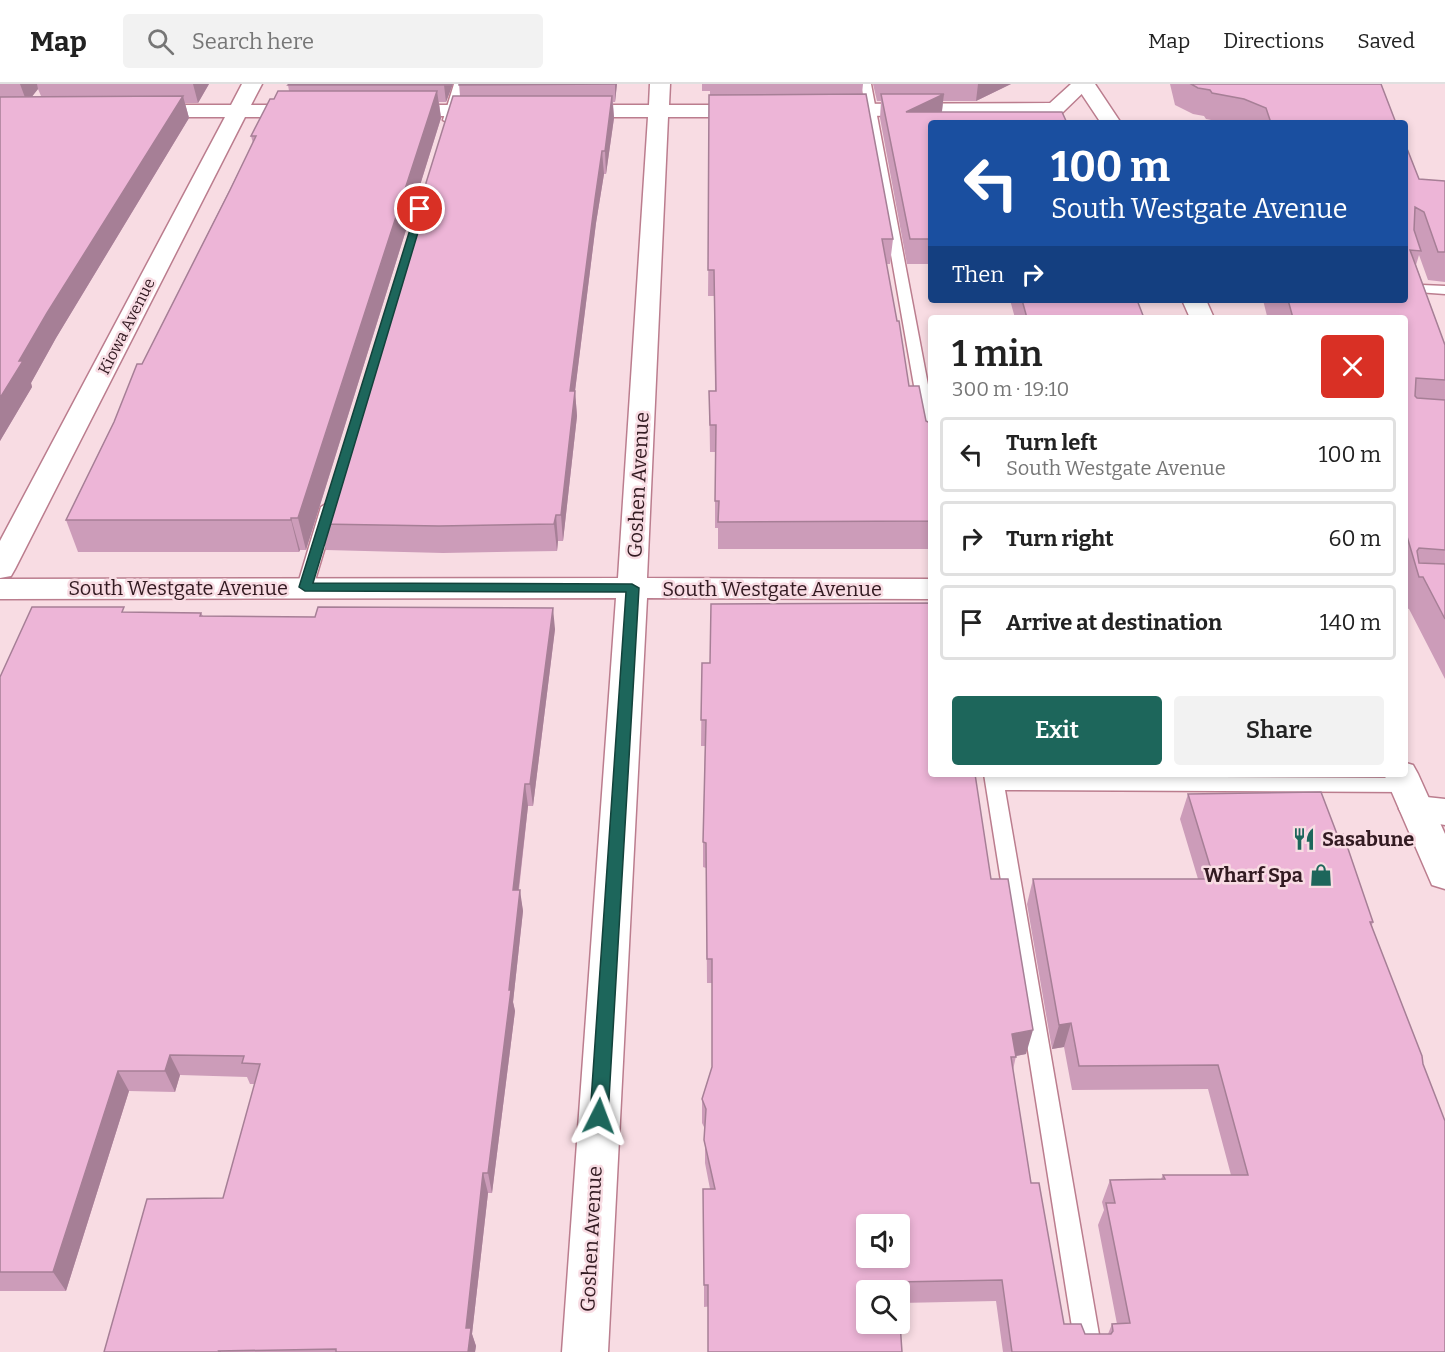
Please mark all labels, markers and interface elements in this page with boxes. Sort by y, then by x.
search box [123,14,543,68]
text: Map [30,25,87,58]
icon: search [144,25,177,58]
text: Search here [192,28,314,55]
text: Map [1148,28,1190,54]
text: Directions [1223,28,1324,54]
text: Saved [1357,28,1415,54]
text: 100 m [1051,142,1170,192]
icon: left [952,144,1030,222]
pin [394,183,445,234]
icon: arrive [403,192,436,225]
text: South Westgate Avenue [1051,193,1348,225]
icon: right [1016,258,1049,291]
text: Then [952,261,1004,288]
street label: Kiowa Avenue [94,275,159,378]
text: 1 min [952,332,1043,376]
button: close [1321,335,1384,398]
text: 300 m · 19:10 [952,377,1069,401]
street label: Goshen Avenue [622,411,654,559]
text: Turn left [1006,429,1098,456]
icon: left [955,438,988,471]
text: 100 m [1318,441,1381,468]
text: South Westgate Avenue [1006,456,1226,480]
icon: right [955,522,988,555]
text: Turn right [1006,525,1114,552]
text: 60 m [1329,525,1381,552]
street label: South Westgate Avenue [68,576,288,600]
street label: South Westgate Avenue [662,577,882,601]
icon: arrive [955,606,988,639]
text: Arrive at destination [1006,609,1222,636]
text: 140 m [1320,609,1381,636]
button: Exit [952,696,1162,765]
button: Share [1174,696,1384,765]
restaurant icon: Sasabune [1291,826,1317,852]
place label: Sasabune [1322,827,1414,851]
shop icon: Wharf Spa [1308,862,1334,888]
place label: Wharf Spa [1203,863,1303,887]
position arrow [567,1084,631,1148]
street label: Goshen Avenue [575,1165,607,1313]
map controls [856,1214,910,1334]
button: sound [856,1214,910,1268]
button: search [856,1280,910,1334]

